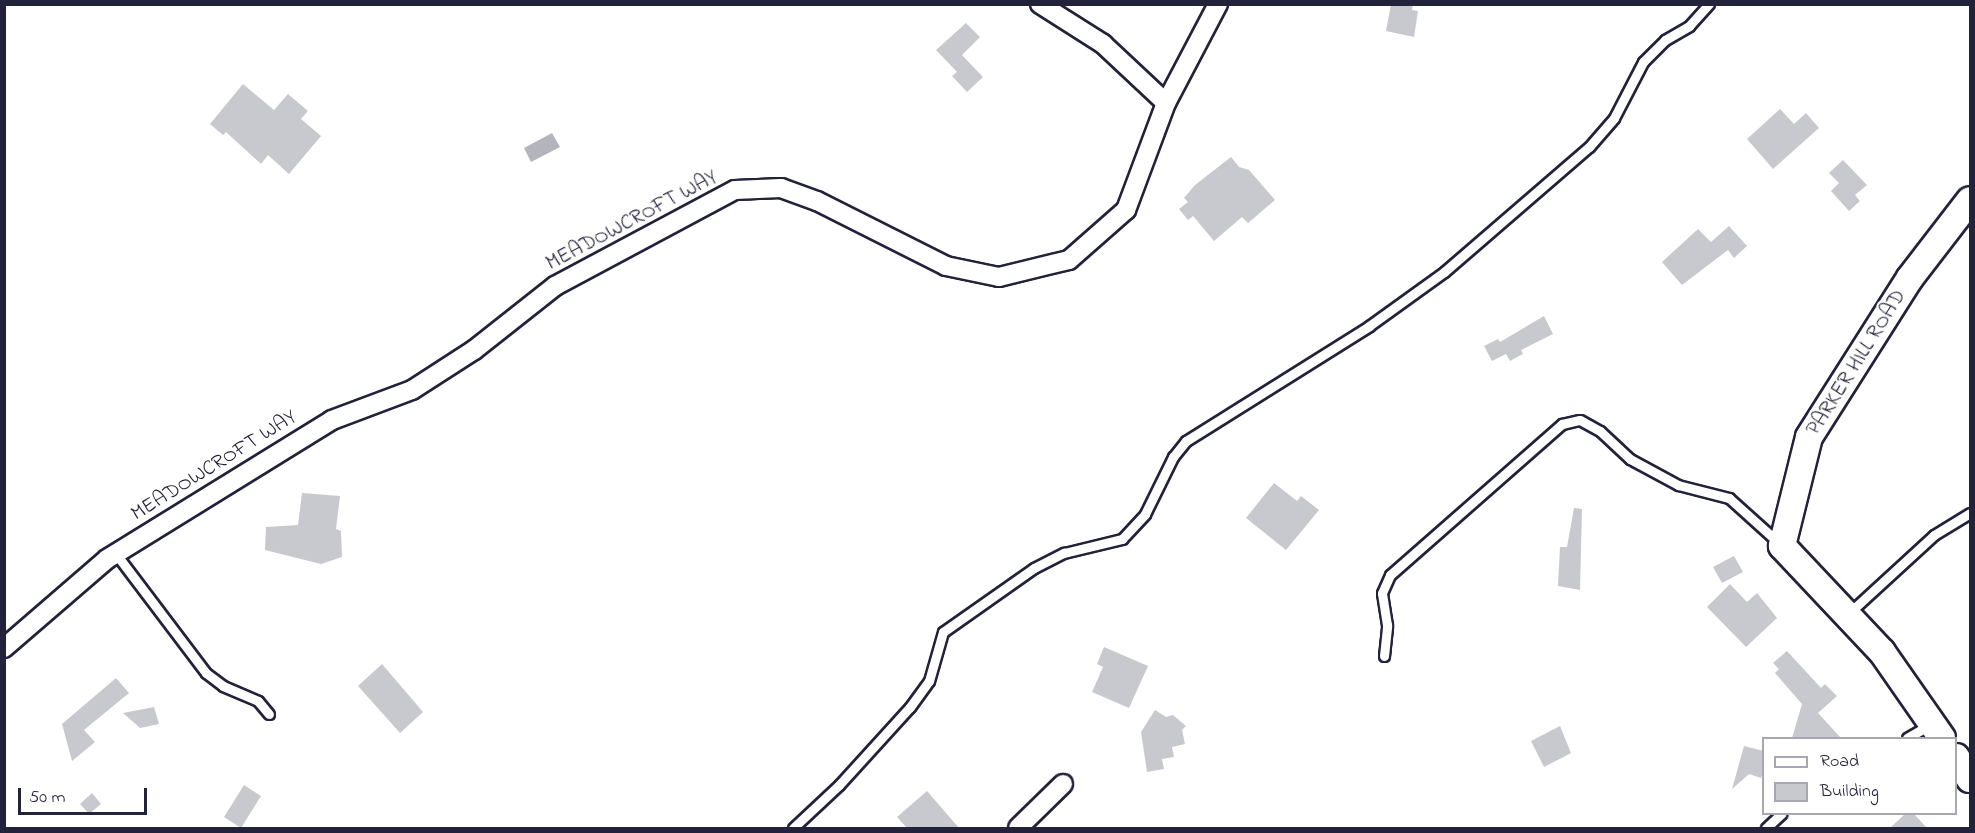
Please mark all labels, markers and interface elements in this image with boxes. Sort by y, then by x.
street label: MEADOWCROFT WAY [542,165,722,277]
street label: PARKER HILL ROAD [1802,285,1912,441]
street label: MEADOWCROFT WAY [127,405,301,527]
legend [1762,737,1957,815]
text: Road [1820,749,1859,775]
scale bar [21,776,150,814]
text: Building [1820,779,1879,805]
text: 50 m [29,785,66,811]

